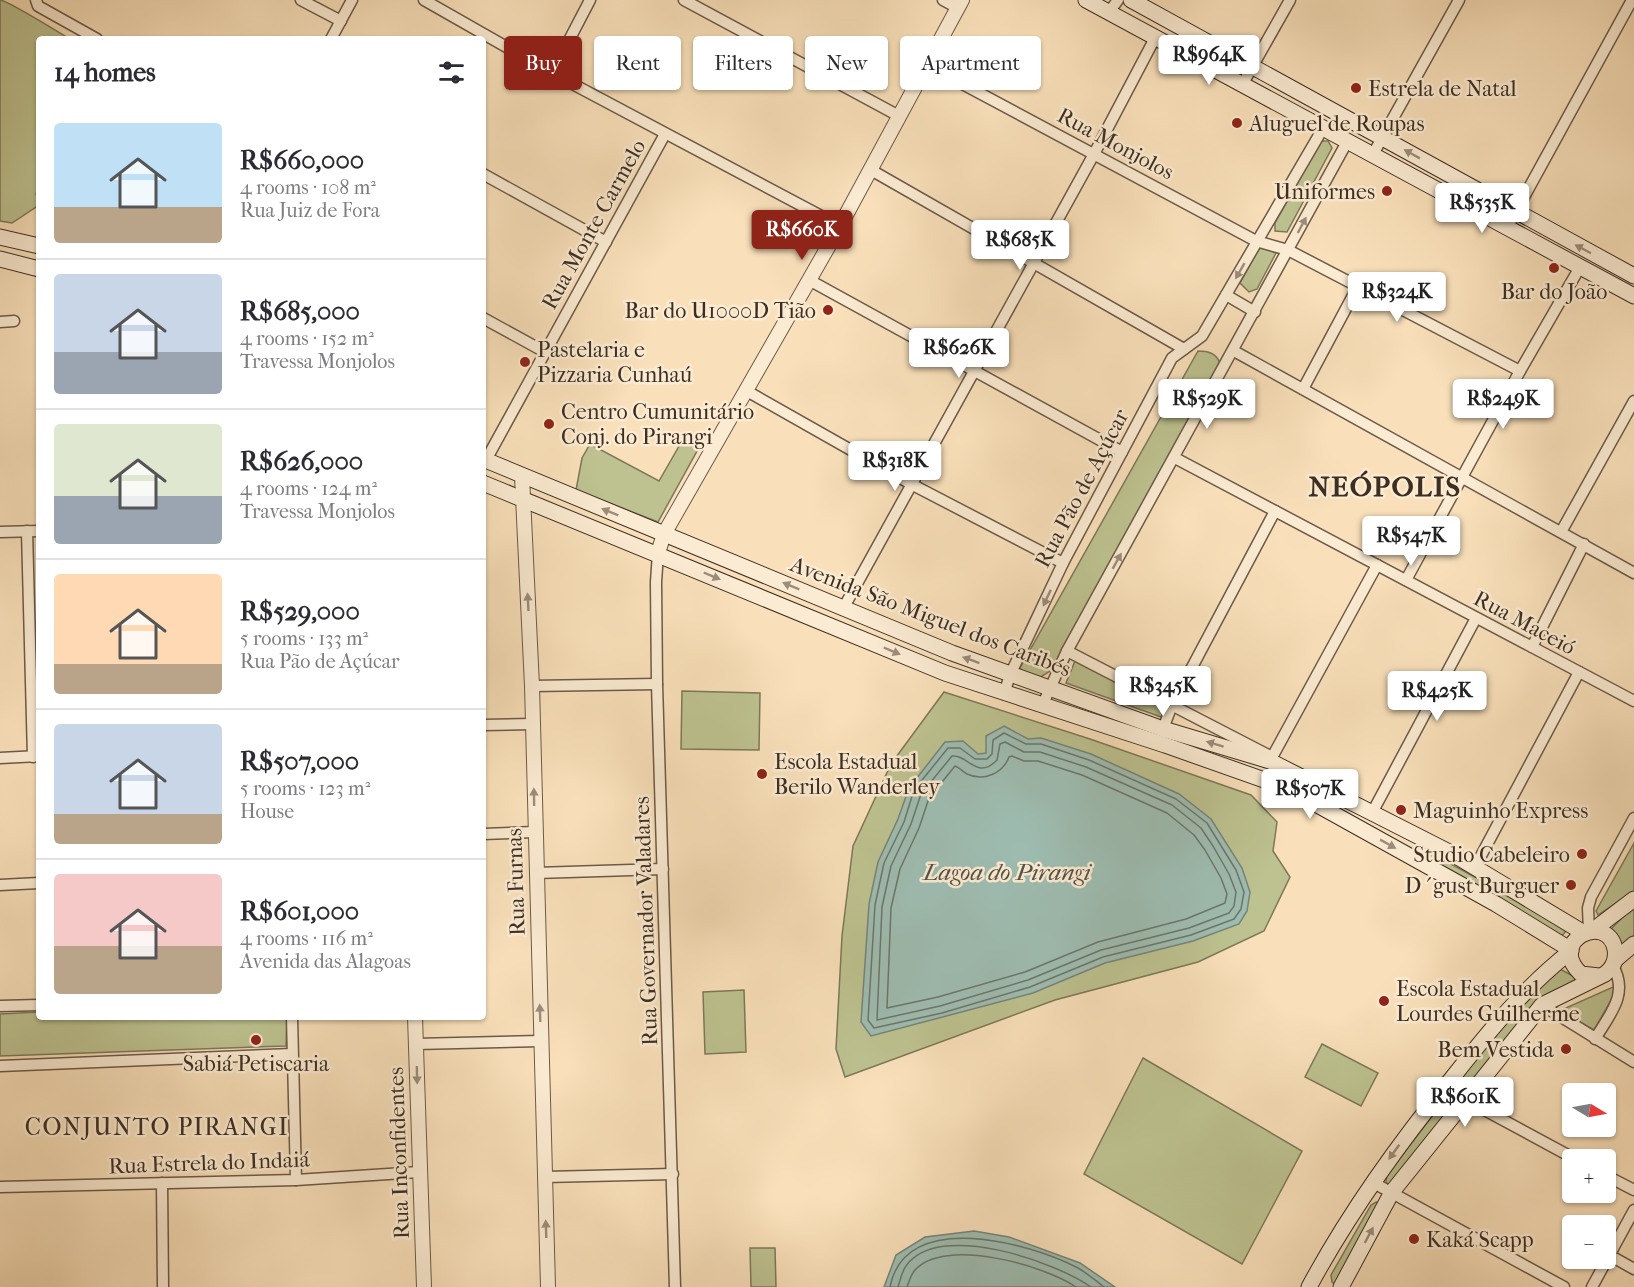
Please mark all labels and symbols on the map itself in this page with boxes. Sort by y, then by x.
pin: R$964K [1160,35,1258,86]
place label: Estrela de Natal [1368,76,1516,102]
marker: Estrela de Natal [1349,81,1363,95]
street label: Rua Monjolos [1053,102,1178,185]
place label: Aluguel de Roupas [1248,111,1425,137]
marker: Aluguel de Roupas [1230,116,1244,130]
street label: Rua Monte Carmelo [536,135,651,314]
one-way arrow [1403,149,1420,159]
place label: Uniformes [1274,179,1375,205]
pin: R$535K [1433,183,1531,234]
marker: Uniformes [1380,184,1394,198]
pin: R$660K [753,210,851,261]
one-way arrow [1297,216,1307,233]
pin: R$685K [971,220,1069,271]
one-way arrow [1574,244,1591,254]
marker: Bar do João [1547,261,1561,275]
one-way arrow [1235,262,1245,279]
pin: R$324K [1348,272,1446,323]
place label: Bar do João [1501,279,1607,305]
place label: Bar do U1000D Tião [625,298,816,324]
marker: Bar do U1000D Tião [821,303,835,317]
pin: R$626K [910,328,1008,379]
place label: Pastelaria e Pizzaria Cunhaú [537,337,693,388]
marker: Pastelaria e Pizzaria Cunhaú [518,355,532,369]
pin: R$529K [1158,379,1256,430]
pin: R$249K [1454,379,1552,430]
place label: Centro Cumunitário Conj. do Pirangi [561,399,754,450]
street label: Rua Pão de Açúcar [1029,404,1135,572]
marker: Centro Cumunitário Conj. do Pirangi [542,417,556,431]
pin: R$318K [846,441,944,492]
district label: NEÓPOLIS [1308,470,1462,503]
one-way arrow [600,507,618,517]
pin: R$547K [1362,516,1460,567]
street label: Avenida São Miguel dos Caribés [786,551,1075,683]
one-way arrow [1112,552,1122,569]
one-way arrow [704,571,722,581]
one-way arrow [782,581,800,591]
street label: Rua Maceió [1469,585,1580,660]
one-way arrow [1042,589,1051,606]
one-way arrow [524,592,533,611]
one-way arrow [884,646,902,656]
one-way arrow [962,655,980,665]
pin: R$345K [1114,666,1212,717]
pin: R$425K [1388,671,1486,722]
one-way arrow [1206,739,1224,748]
place label: Escola Estadual Berilo Wanderley [774,749,941,800]
marker: Escola Estadual Berilo Wanderley [755,767,769,781]
pin: R$507K [1261,769,1359,820]
one-way arrow [529,787,538,806]
street label: Rua Governador Valadares [629,796,663,1046]
place label: Maguinho Express [1413,798,1588,824]
marker: Maguinho Express [1394,803,1408,817]
street label: Rua Furnas [501,828,531,936]
one-way arrow [1379,839,1396,849]
place label: Studio Cabeleiro [1413,842,1570,868]
marker: Studio Cabeleiro [1575,847,1589,861]
water label: Lagoa do Pirangi [921,858,1093,886]
place label: D´gust Burguer [1405,873,1560,899]
marker: D´gust Burguer [1564,878,1578,892]
place label: Escola Estadual Lourdes Guilherme [1396,976,1580,1027]
marker: Escola Estadual Lourdes Guilherme [1377,994,1391,1008]
one-way arrow [535,1003,544,1022]
marker: Sabiá Petiscaria [249,1033,263,1047]
place label: Bem Vestida [1437,1037,1555,1063]
marker: Bem Vestida [1559,1042,1573,1056]
place label: Sabiá Petiscaria [183,1051,330,1077]
street label: Rua Inconfidentes [383,1066,415,1239]
one-way arrow [412,1066,421,1085]
pin: R$601K [1416,1077,1514,1128]
north arrow [1562,1083,1616,1137]
district label: CONJUNTO PIRANGI [25,1113,289,1141]
one-way arrow [1388,1144,1400,1159]
street label: Rua Estrela do Indaiá [108,1146,311,1180]
one-way arrow [542,1219,551,1238]
one-way arrow [1364,1227,1374,1244]
place label: Kaká Scapp [1426,1227,1534,1253]
marker: Kaká Scapp [1407,1232,1421,1246]

